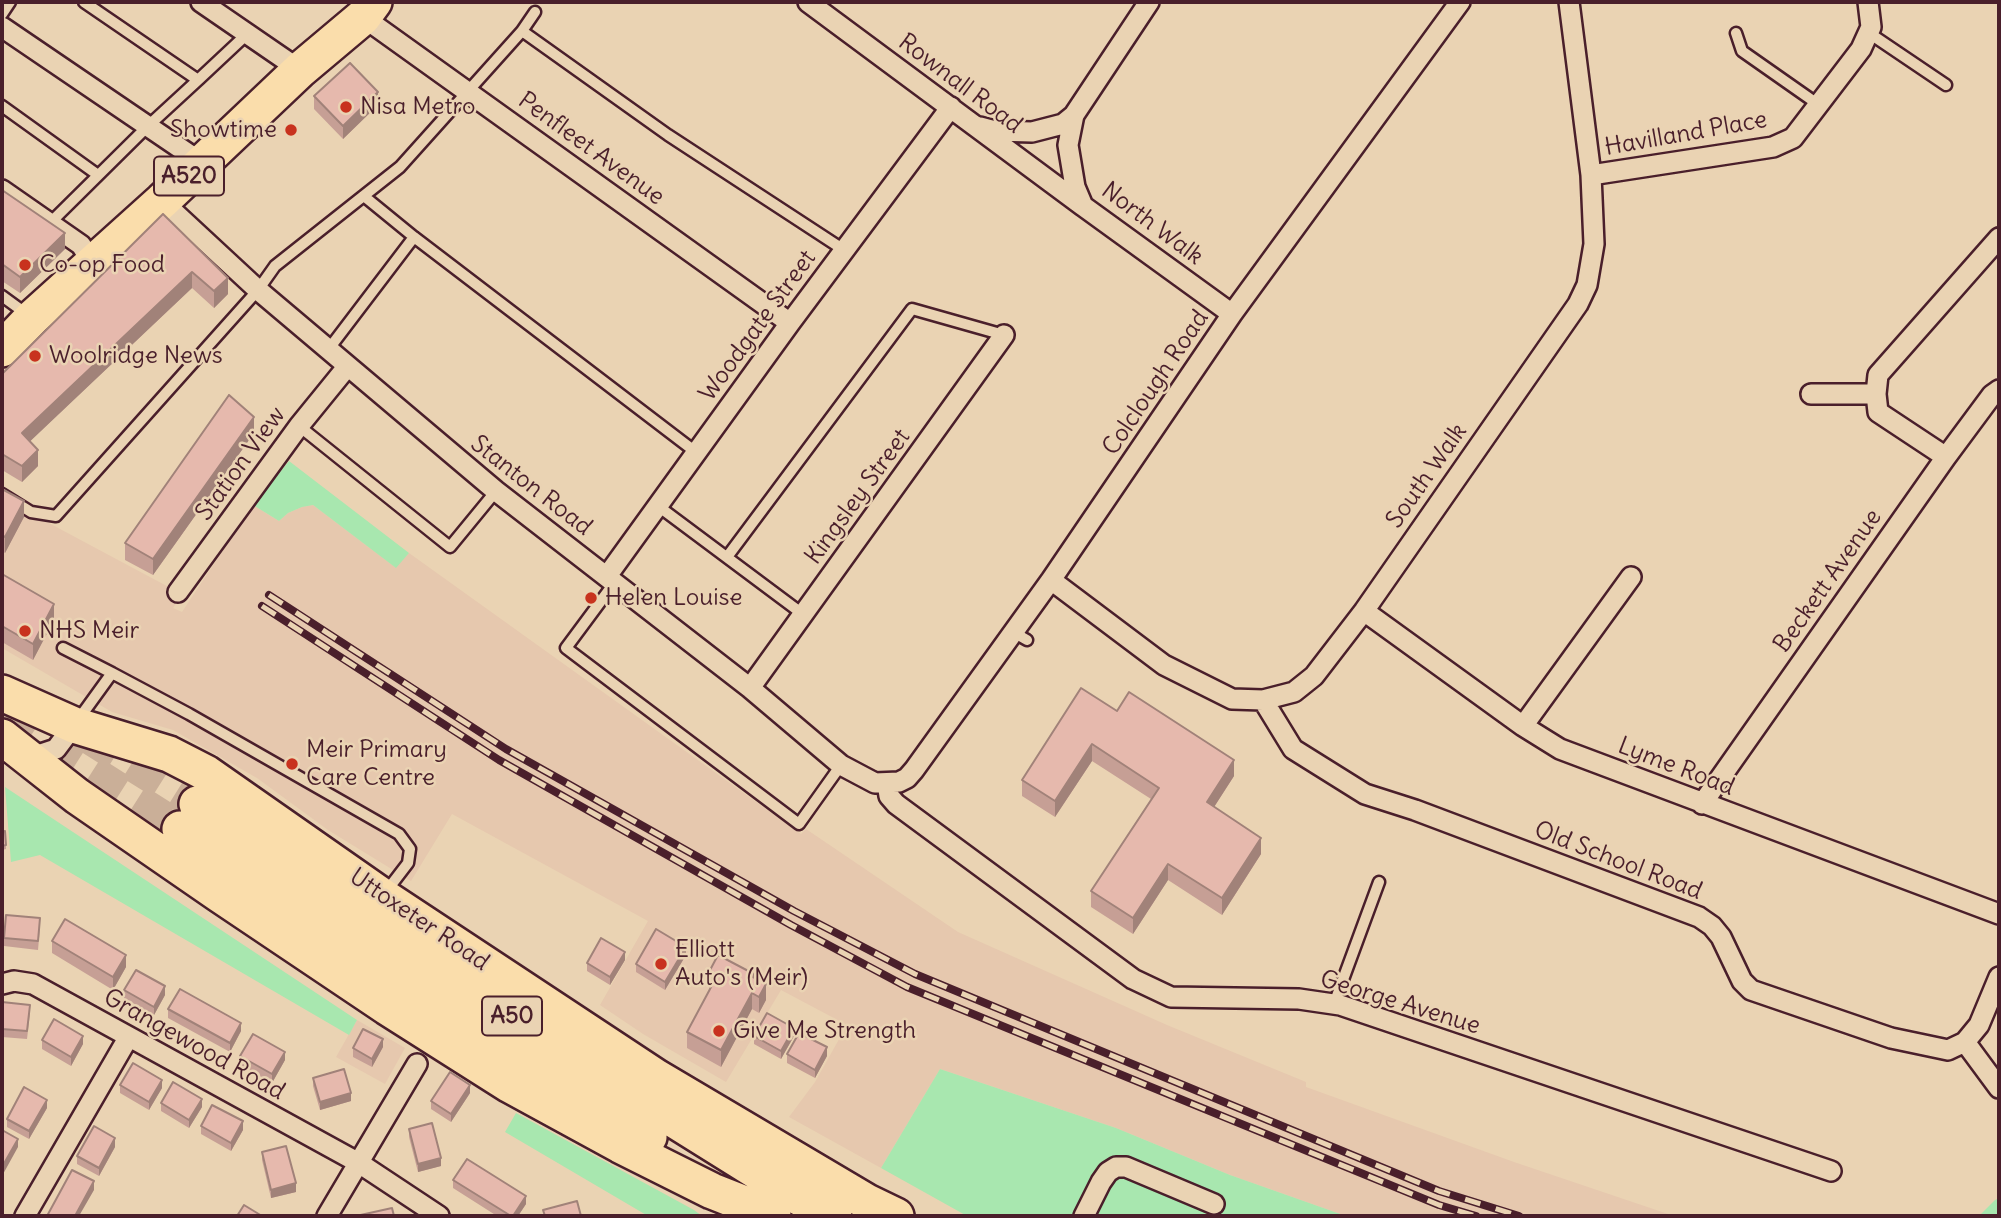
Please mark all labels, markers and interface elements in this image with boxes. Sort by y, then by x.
street label: Rownall Road [892,28,1028,140]
street label: Penfleet Avenue [512,86,670,212]
place label: Nisa Metro [360,93,476,121]
marker: Nisa Metro [338,99,354,115]
street label: Havilland Place [1603,106,1769,162]
place label: Showtime [170,116,277,144]
marker: Showtime [283,122,299,138]
road number: A520 [154,156,224,196]
street label: North Walk [1096,176,1208,272]
street label: Woodgate Street [694,245,822,407]
place label: Co-op Food [39,251,165,279]
marker: Co-op Food [17,257,33,273]
street label: Colclough Road [1097,305,1215,461]
place label: Woolridge News [49,342,223,370]
marker: Woolridge News [27,348,43,364]
street label: Station View [190,402,292,526]
street label: South Walk [1381,418,1473,534]
street label: Kingsley Street [799,424,917,570]
street label: Stanton Road [465,430,597,542]
street label: Beckett Avenue [1768,504,1888,658]
place label: Helen Louise [605,584,742,612]
marker: Helen Louise [583,590,599,606]
place label: NHS Meir [39,617,139,645]
marker: NHS Meir [17,623,33,639]
street label: Lyme Road [1614,732,1738,802]
place label: Meir Primary Care Centre [306,736,447,792]
marker: Meir Primary Care Centre [284,756,300,772]
street label: Old School Road [1530,816,1706,906]
street label: Uttoxeter Road [344,863,494,977]
place label: Elliott Auto's (Meir) [675,936,808,992]
marker: Elliott Auto's (Meir) [653,956,669,972]
street label: George Avenue [1317,965,1483,1041]
street label: Grangewood Road [98,983,290,1107]
road number: A50 [482,996,542,1036]
place label: Give Me Strength [733,1017,916,1045]
marker: Give Me Strength [711,1023,727,1039]

